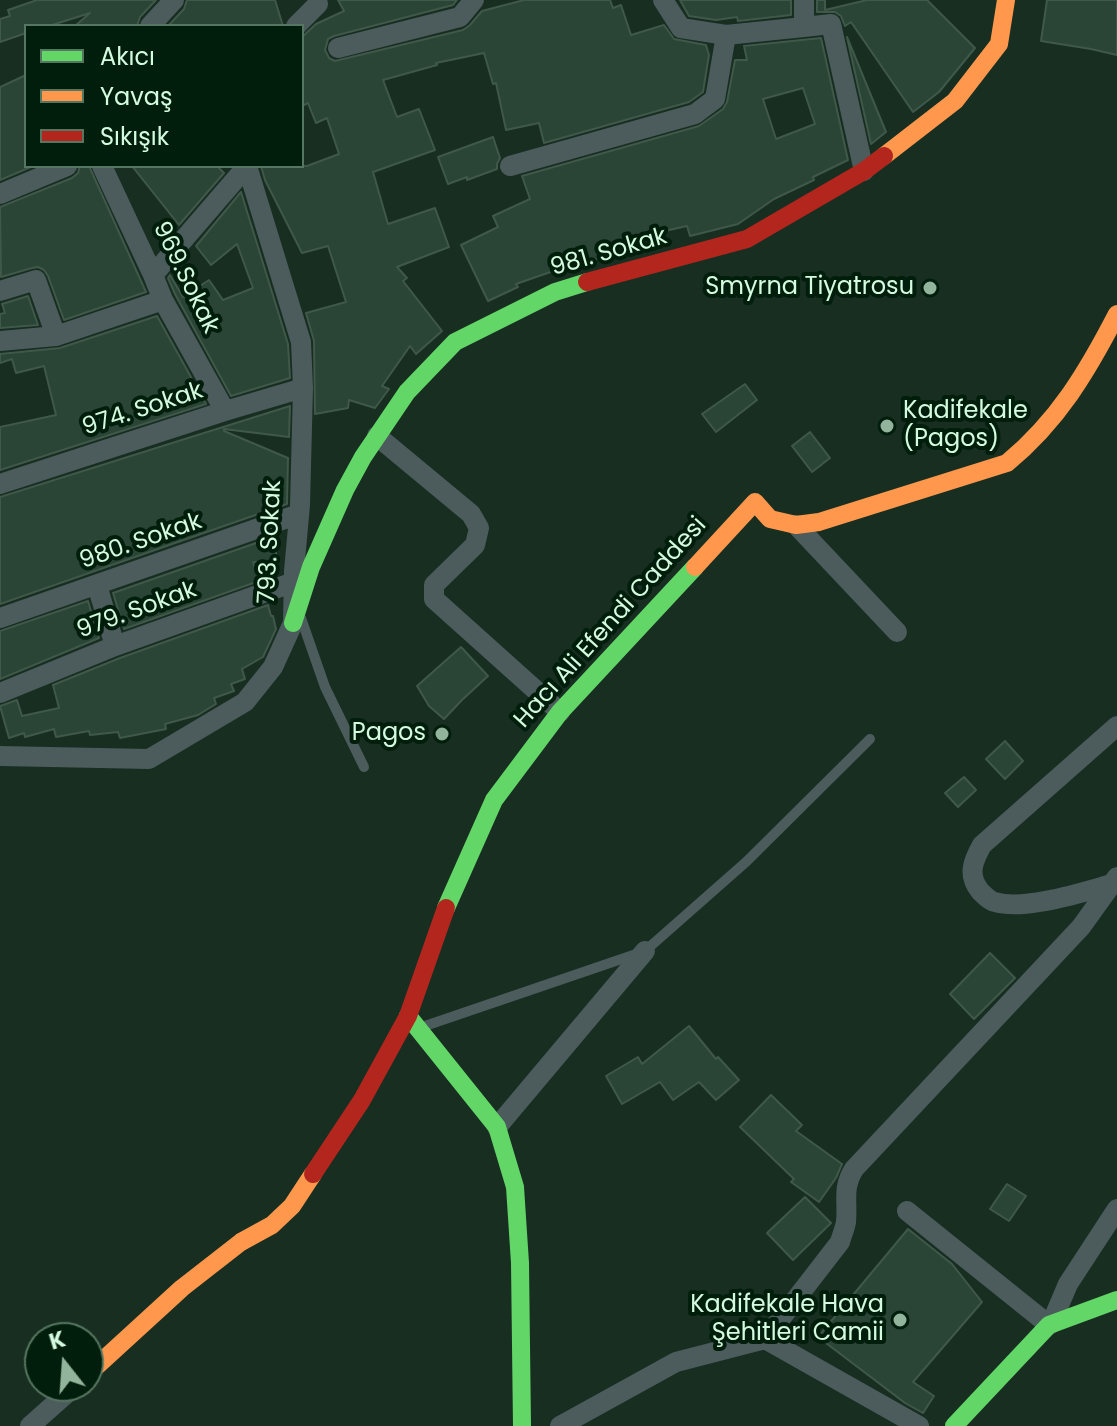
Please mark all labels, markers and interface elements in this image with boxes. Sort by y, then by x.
legend [24,24,304,168]
text: Akıcı [100,40,155,73]
text: Yavaş [100,80,172,113]
text: Sıkışık [100,120,169,153]
street label: 969.Sokak [146,217,224,339]
street label: 981. Sokak [547,223,671,283]
place label: Smyrna Tiyatrosu [705,274,914,302]
marker: Smyrna Tiyatrosu [921,279,939,297]
street label: 974. Sokak [79,377,207,443]
place label: Kadifekale (Pagos) [903,398,1028,454]
marker: Kadifekale (Pagos) [878,417,896,435]
street label: 793. Sokak [253,479,289,605]
street label: 980. Sokak [76,508,206,576]
street label: Hacı Ali Efendi Caddesi [509,512,713,734]
street label: 979. Sokak [73,576,201,646]
place label: Pagos [352,720,426,748]
marker: Pagos [433,725,451,743]
place label: Kadifekale Hava Şehitleri Camii [690,1292,884,1348]
marker: Kadifekale Hava Şehitleri Camii [891,1311,909,1329]
north arrow [24,1322,104,1402]
text: K [46,1323,69,1358]

